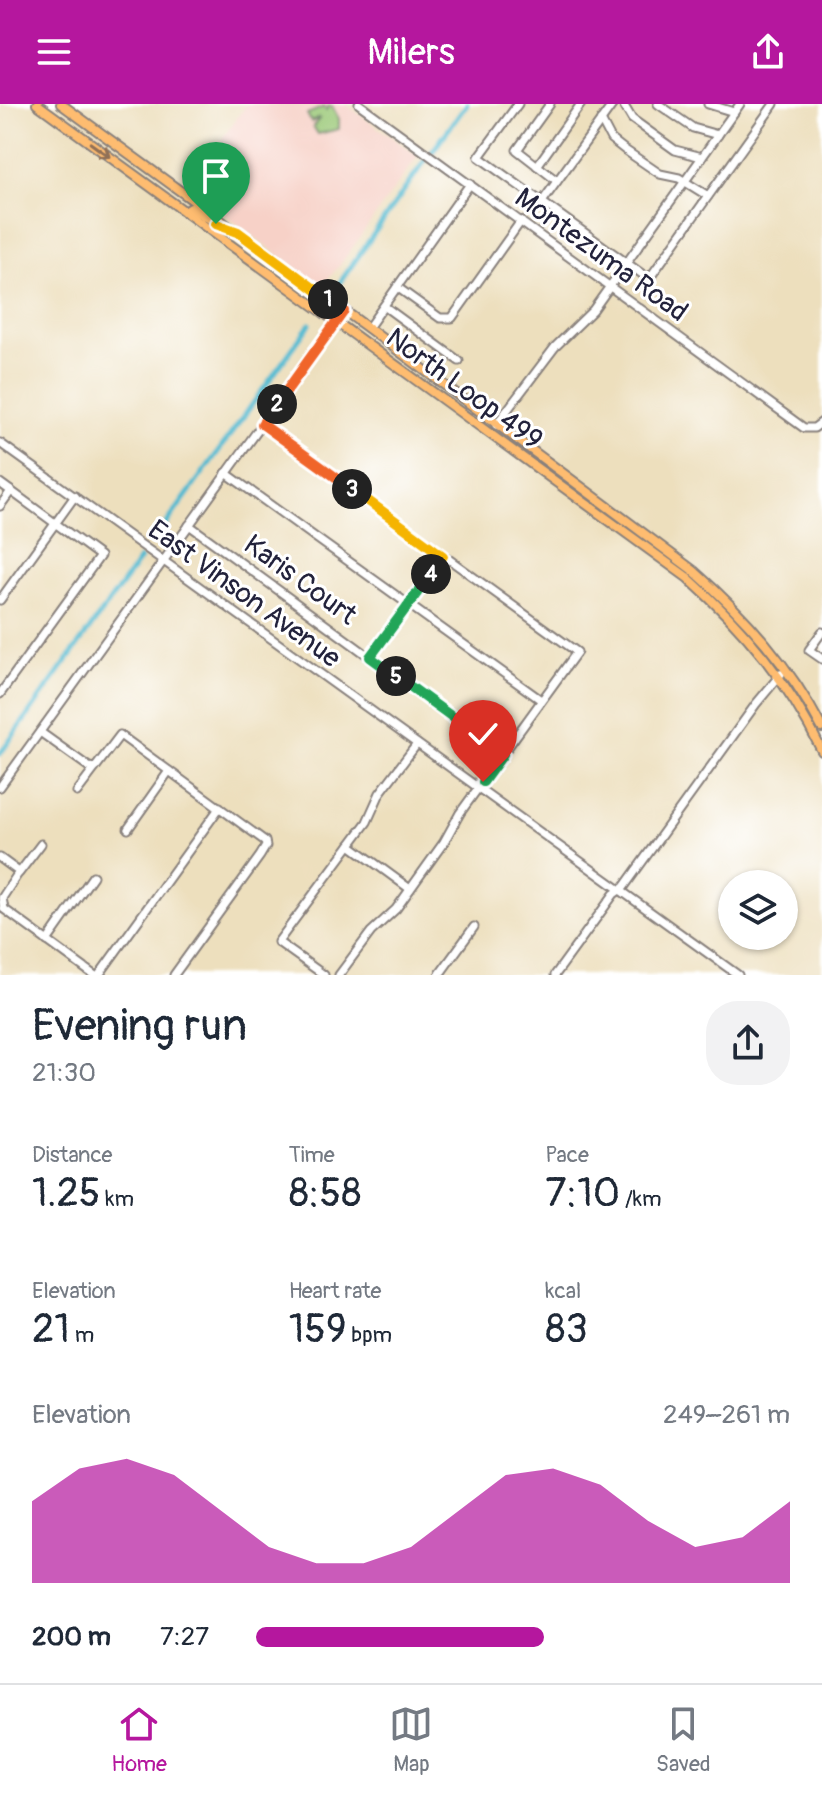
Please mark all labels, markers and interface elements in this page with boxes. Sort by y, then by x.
icon: menu [32,30,76,74]
text: Milers [367,30,455,75]
icon: share [746,30,790,74]
one-way arrow [89,142,111,158]
pin [182,142,250,224]
icon: arrive [194,154,238,198]
street label: Montezuma Road [508,181,694,330]
pin: 1 [308,279,348,319]
text: 1 [324,285,332,313]
street label: North Loop 499 [379,321,549,458]
pin: 2 [257,384,297,424]
text: 2 [271,390,283,418]
pin: 3 [332,469,372,509]
text: 3 [346,475,358,503]
street label: East Vinson Avenue [141,513,347,676]
street label: Karis Court [237,528,364,633]
pin: 4 [411,554,451,594]
text: 4 [425,560,437,588]
pin: 5 [376,656,416,696]
text: 5 [390,662,402,690]
pin [449,700,517,782]
icon: check [461,712,505,756]
map controls [718,870,798,950]
button: layers [718,870,798,950]
text: Evening run [32,999,247,1054]
button: share [706,1001,790,1085]
text: 21:30 [32,1057,96,1089]
text: Distance [32,1141,112,1169]
text: Time [289,1141,335,1169]
text: Pace [545,1141,589,1169]
text: 1.25 [32,1169,100,1218]
text: 8:58 [289,1169,361,1218]
text: 7:10 [545,1169,620,1218]
text: km [100,1185,134,1213]
text: /km [620,1185,662,1213]
text: Elevation [32,1277,116,1305]
text: Heart rate [289,1277,381,1305]
text: kcal [545,1277,581,1305]
text: 21 [32,1305,70,1354]
text: 159 [289,1305,347,1354]
text: 83 [545,1305,588,1354]
text: m [70,1321,94,1349]
text: bpm [347,1321,392,1349]
text: Elevation [32,1399,131,1431]
text: 249–261 m [663,1399,790,1431]
text: 200 m [32,1621,111,1653]
text: 7:27 [160,1621,209,1653]
tab: Home [111,1702,167,1778]
tab: Map [389,1702,433,1778]
tab: Saved [656,1702,711,1778]

